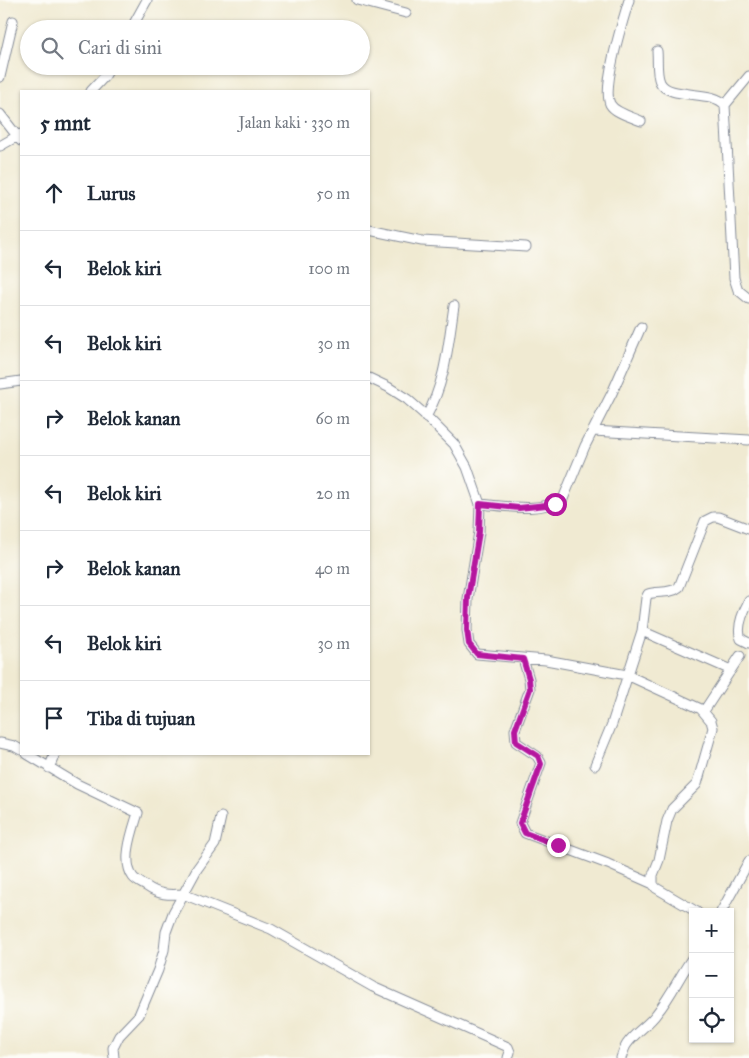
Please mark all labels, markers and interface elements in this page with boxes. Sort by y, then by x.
search box [20,20,370,75]
icon: search [38,34,66,62]
text: Cari di sini [78,36,162,59]
text: 5 mnt [40,110,91,136]
text: Jalan kaki · 330 m [239,113,350,132]
icon: ahead [40,179,68,207]
text: Lurus [87,182,135,205]
text: 50 m [316,184,350,203]
icon: left [40,254,68,282]
text: Belok kiri [87,257,161,280]
text: 100 m [308,259,350,278]
icon: left [40,329,68,357]
text: Belok kiri [87,332,161,355]
text: 30 m [317,334,350,353]
icon: right [40,404,68,432]
text: Belok kanan [87,407,181,430]
text: 60 m [316,409,350,428]
icon: left [40,479,68,507]
text: Belok kiri [87,482,161,505]
text: 20 m [316,484,350,503]
route start [544,493,567,516]
icon: right [40,554,68,582]
text: Belok kanan [87,557,181,580]
text: 40 m [315,559,350,578]
icon: left [40,629,68,657]
text: Belok kiri [87,632,161,655]
text: 30 m [317,634,350,653]
icon: arrive [40,704,68,732]
text: Tiba di tujuan [87,707,195,730]
route end [547,834,570,857]
map controls [689,908,734,1043]
button: + [689,908,734,953]
button: − [689,953,734,998]
button: locate [689,998,734,1043]

